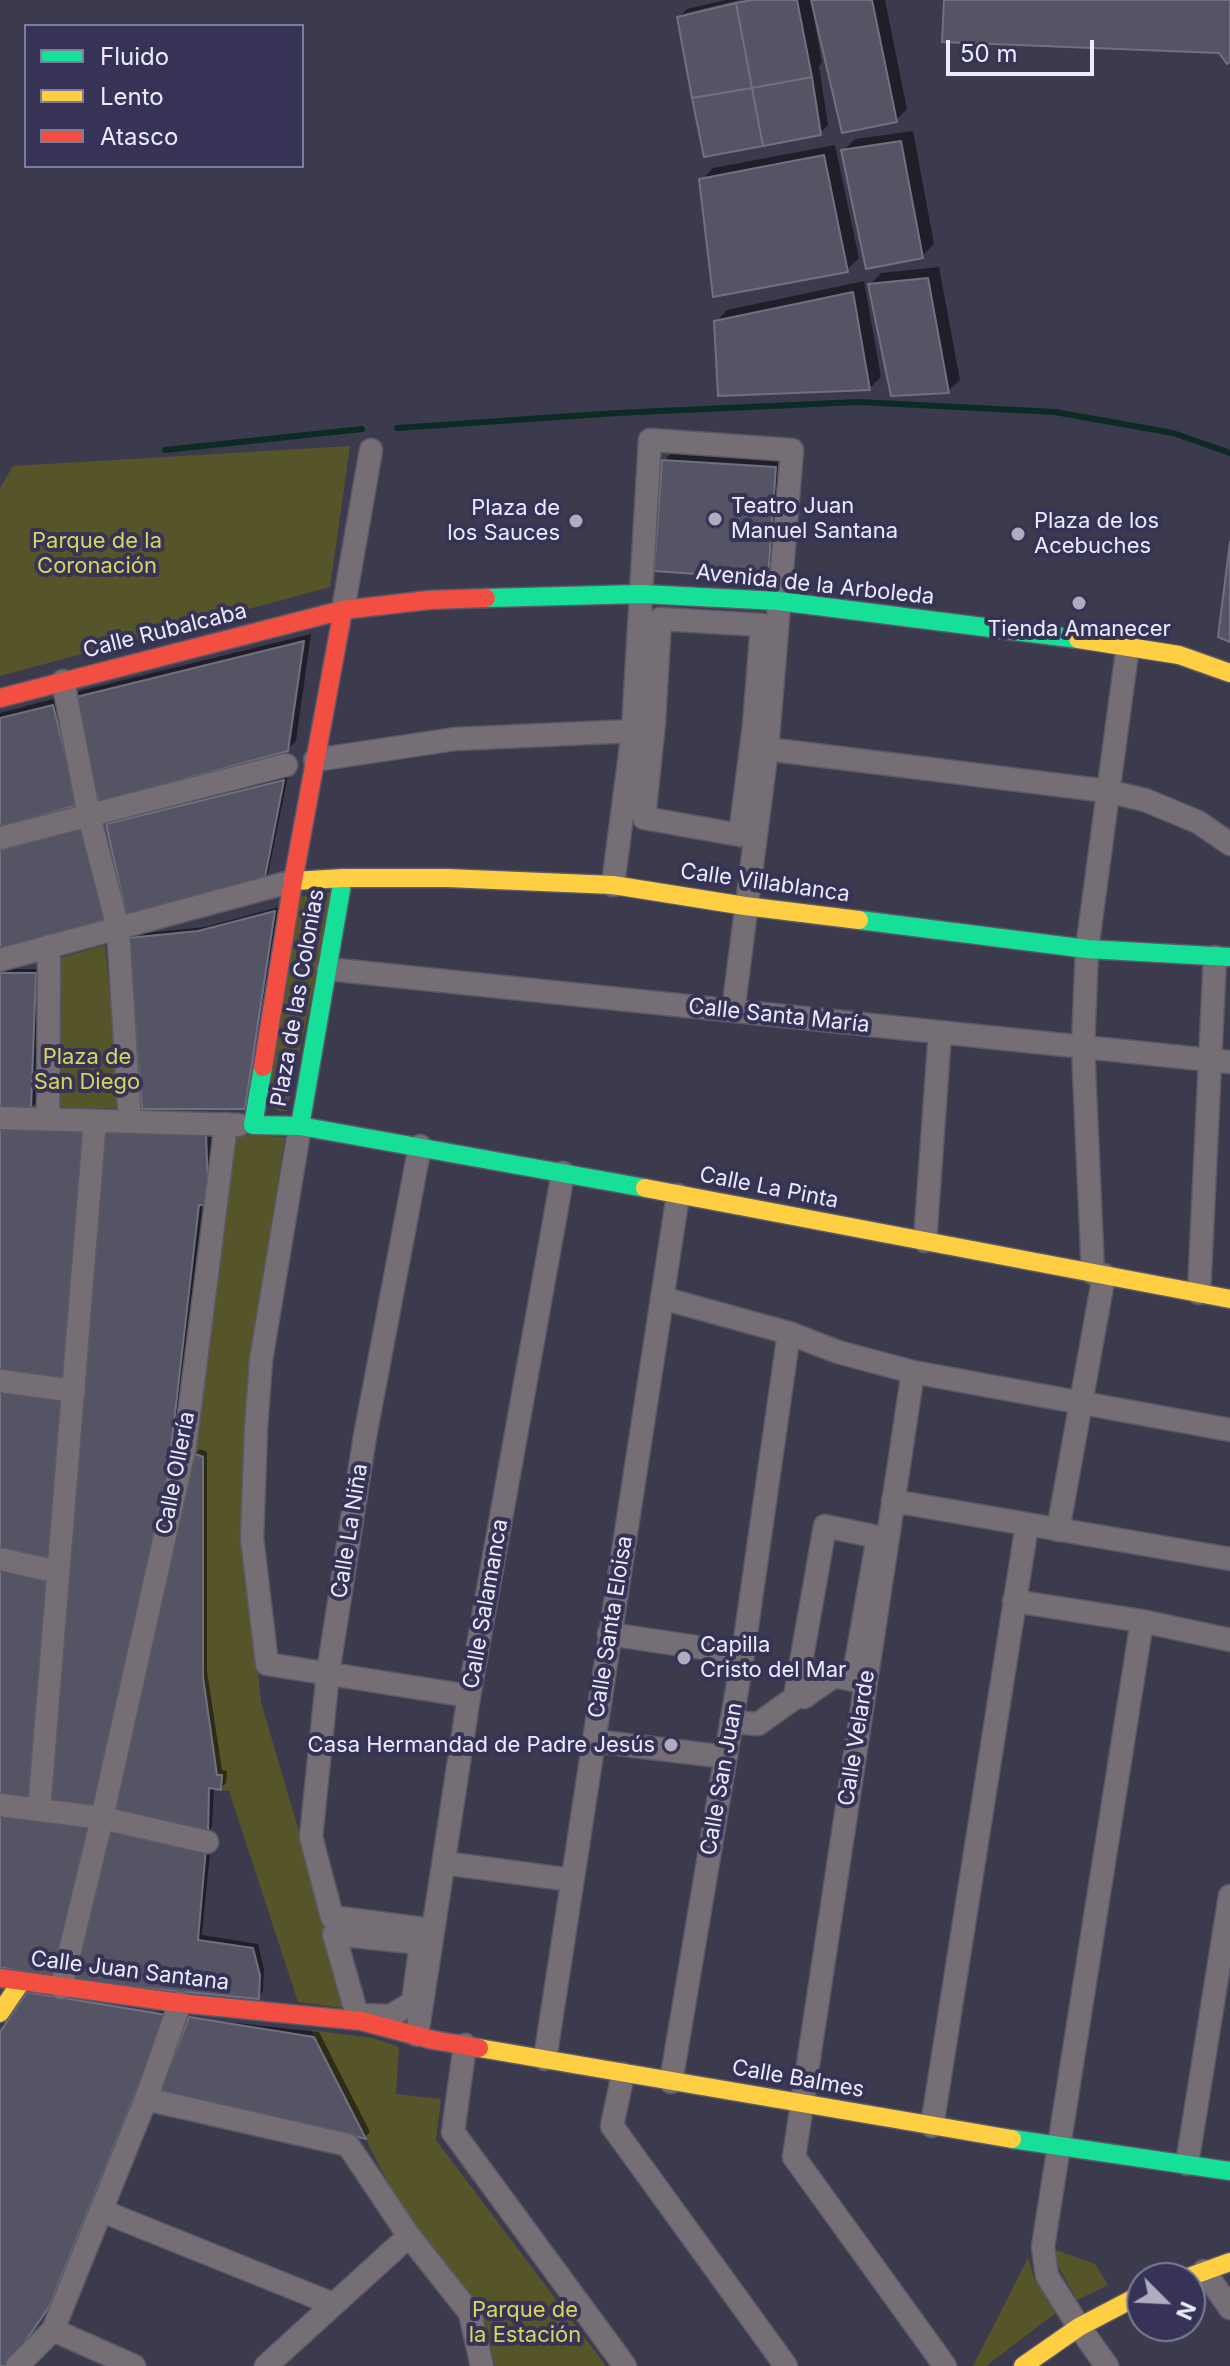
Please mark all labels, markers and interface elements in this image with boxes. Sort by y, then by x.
legend [24,24,304,168]
scale bar [950,24,1098,74]
text: 50 m [960,39,1018,68]
text: Fluido [100,42,169,71]
text: Lento [100,82,164,111]
text: Atasco [100,122,178,151]
place label: Teatro Juan Manuel Santana [731,493,898,544]
place label: Plaza de los Sauces [447,495,560,546]
place label: Plaza de los Acebuches [1034,508,1159,560]
marker: Teatro Juan Manuel Santana [706,510,724,528]
marker: Plaza de los Sauces [567,512,585,530]
marker: Plaza de los Acebuches [1009,525,1027,543]
park label: Parque de la Coronación [32,528,162,580]
street label: Avenida de la Arboleda [694,559,936,611]
marker: Tienda Amanecer [1070,594,1088,612]
street label: Calle Rubalcaba [80,598,250,664]
place label: Tienda Amanecer [987,616,1171,642]
street label: Calle Villablanca [679,858,851,908]
street label: Plaza de las Colonias [266,887,330,1109]
street label: Calle Santa María [687,993,871,1039]
park label: Plaza de San Diego [34,1044,140,1096]
street label: Calle La Pinta [697,1162,841,1214]
street label: Calle Ollería [151,1409,201,1537]
street label: Calle La Niña [326,1462,374,1600]
street label: Calle Salamanca [458,1517,514,1691]
street label: Calle Santa Eloisa [584,1534,638,1720]
place label: Capilla Cristo del Mar [700,1632,846,1684]
marker: Capilla Cristo del Mar [675,1649,693,1667]
street label: Calle Velarde [833,1668,881,1808]
street label: Calle San Juan [696,1701,748,1857]
place label: Casa Hermandad de Padre Jesús [308,1732,655,1758]
marker: Casa Hermandad de Padre Jesús [662,1736,680,1754]
street label: Calle Juan Santana [29,1946,231,1996]
street label: Calle Balmes [730,2054,866,2104]
north arrow [1126,2262,1206,2342]
park label: Parque de la Estación [469,2297,581,2348]
text: N [1171,2298,1201,2324]

